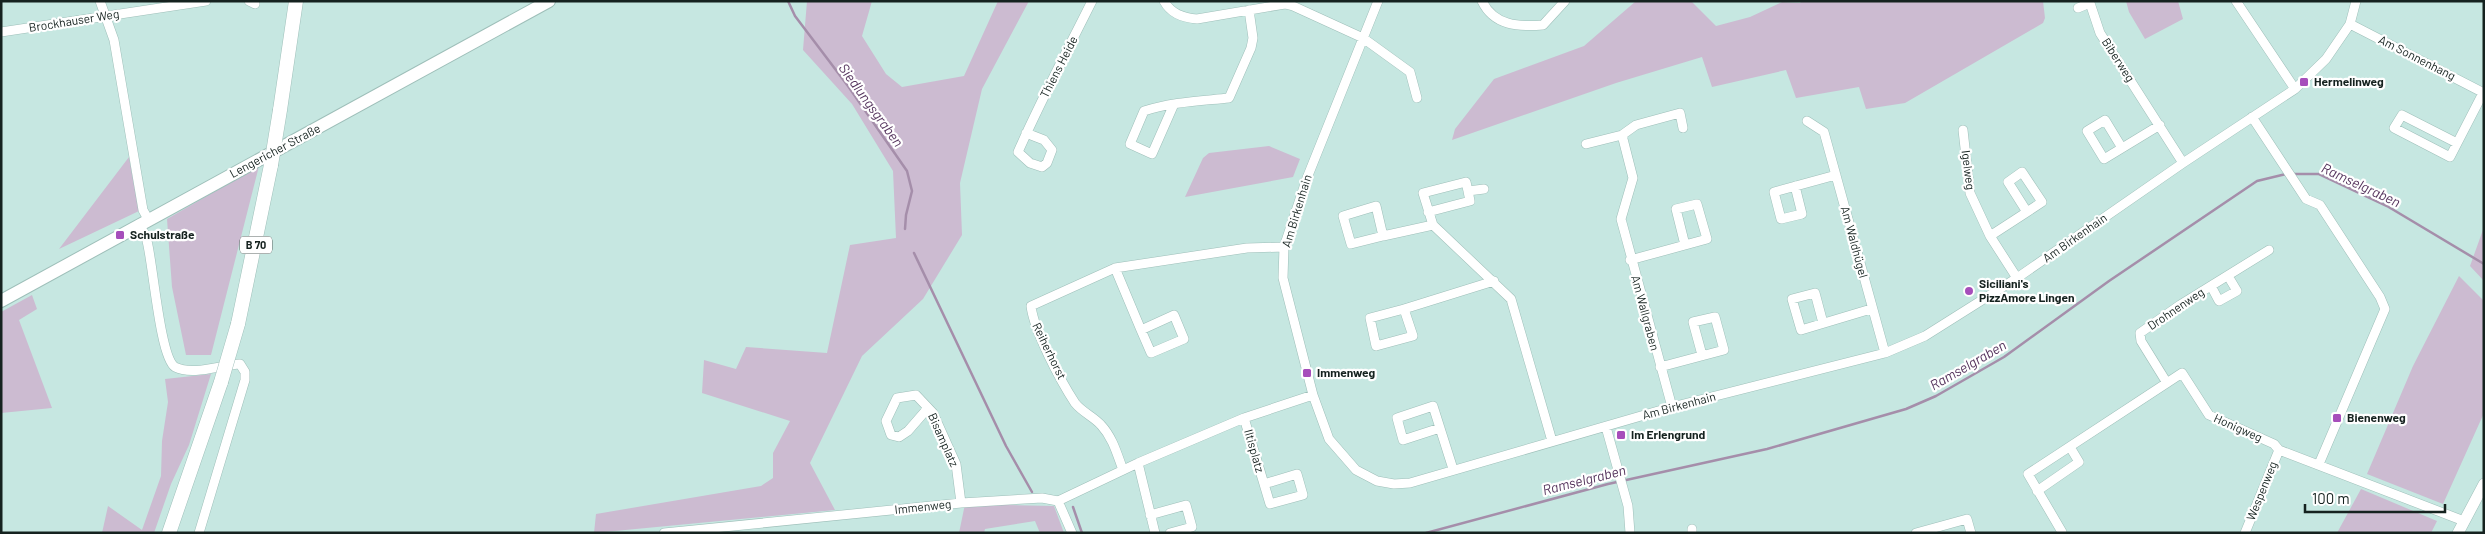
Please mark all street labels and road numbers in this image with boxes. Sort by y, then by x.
street label: Brockhauser Weg [28,6,120,34]
street label: Am Sonnenhang [2377,32,2458,82]
street label: Thiens Heide [1037,33,1080,100]
street label: Biberweg [2100,35,2138,84]
street label: Lengericher Straße [227,120,322,180]
street label: Igelweg [1960,149,1978,191]
street label: Am Birkenhain [1278,173,1314,249]
street label: Am Waldhügel [1839,204,1871,279]
street label: Am Birkenhain [2040,210,2109,265]
road number: B 70 [240,236,272,254]
street label: Am Wallgraben [1629,274,1663,352]
street label: Drohnenweg [2145,284,2206,332]
street label: Reiherhorst [1030,320,1070,381]
street label: Am Birkenhain [1641,389,1717,422]
street label: Bisamplatz [926,410,962,469]
street label: Honigweg [2212,410,2265,444]
street label: Iltisplatz [1242,428,1268,474]
street label: Wespenweg [2243,459,2279,522]
street label: Immenweg [894,496,952,516]

